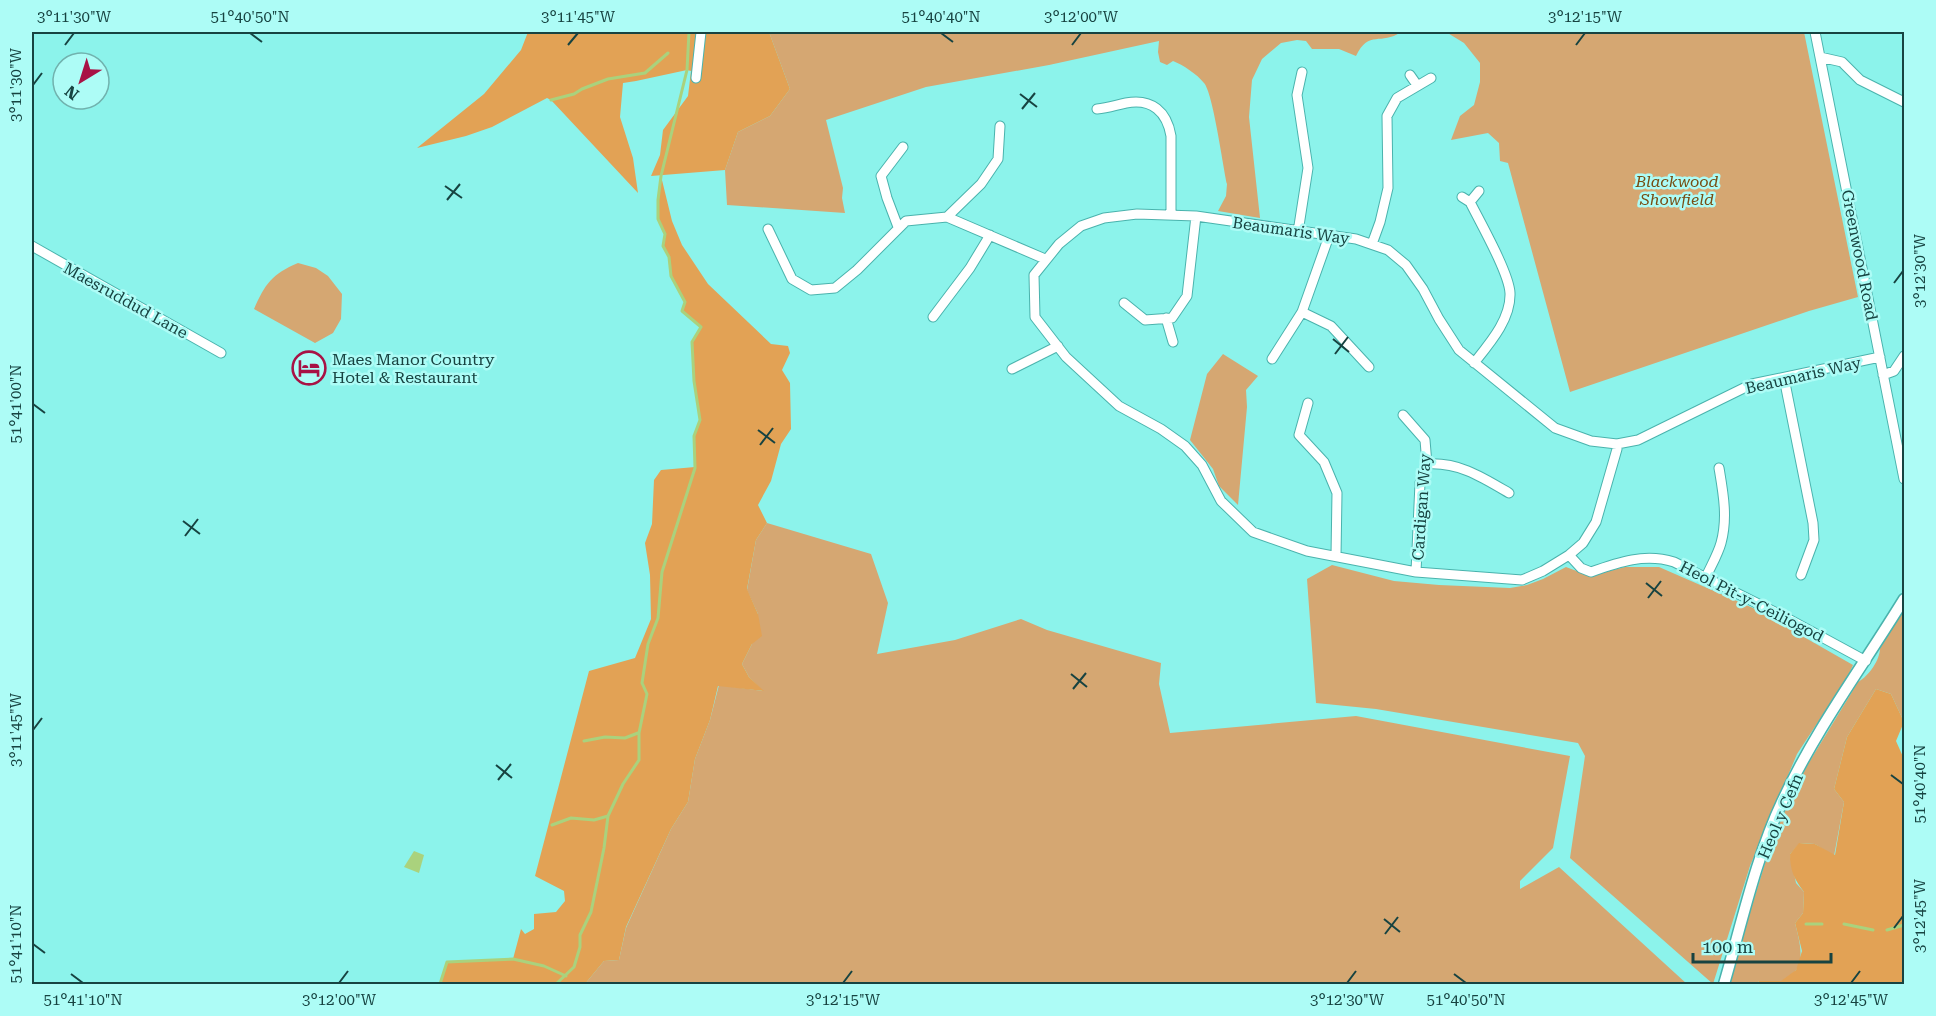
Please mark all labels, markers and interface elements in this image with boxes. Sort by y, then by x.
text: 3°11'30"W [37,8,112,26]
text: 51°40'50"N [210,8,290,26]
text: 3°11'45"W [541,8,616,26]
text: 51°40'40"N [901,8,981,26]
text: 3°12'00"W [1044,8,1119,26]
text: 3°12'15"W [1548,8,1623,26]
text: 3°11'30"W [7,47,25,122]
north arrow [51,51,111,111]
text: N [61,81,83,104]
park label: Blackwood Showfield [1634,172,1719,209]
street label: Greenwood Road [1838,188,1882,322]
street label: Beaumaris Way [1231,213,1351,248]
text: 3°12'30"W [1911,233,1929,308]
street label: Maesruddud Lane [60,258,191,343]
hotel icon: Maes Manor Country Hotel & Restaurant [291,350,327,386]
place label: Maes Manor Country Hotel & Restaurant [332,350,495,387]
street label: Beaumaris Way [1743,353,1863,398]
text: 51°41'00"N [7,364,25,444]
street label: Cardigan Way [1408,452,1435,561]
street label: Heol Pit-y-Ceiliogod [1677,557,1827,646]
text: 3°11'45"W [7,692,25,767]
text: 51°40'40"N [1911,744,1929,824]
street label: Heol y Cefn [1754,771,1807,862]
text: 3°12'45"W [1911,878,1929,953]
text: 51°41'10"N [7,904,25,984]
scale bar [1693,926,1831,964]
text: 100 m [1702,936,1753,957]
text: 51°41'10"N [43,991,123,1009]
text: 3°12'00"W [302,991,377,1009]
text: 3°12'15"W [806,991,881,1009]
text: 3°12'30"W [1310,991,1385,1009]
text: 51°40'50"N [1426,991,1506,1009]
text: 3°12'45"W [1814,991,1889,1009]

